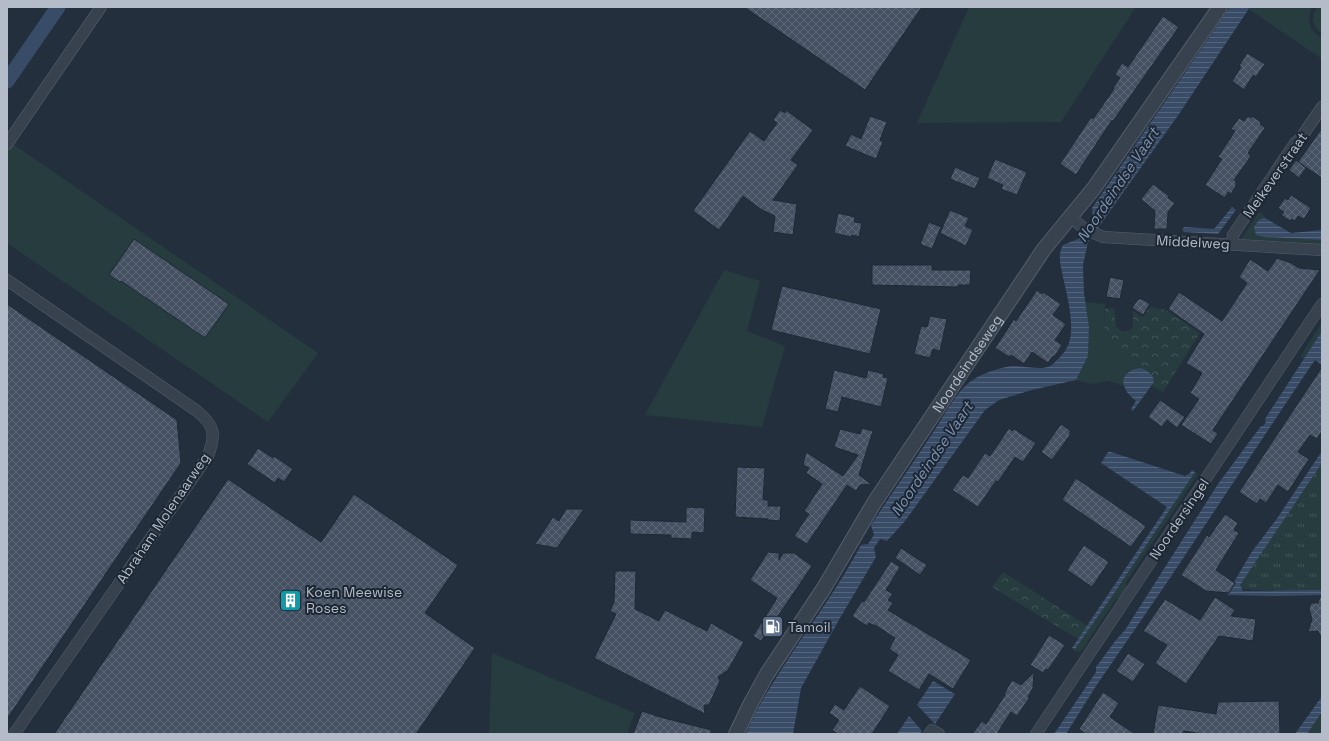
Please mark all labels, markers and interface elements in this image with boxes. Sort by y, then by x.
water label: Noordeindse Vaart [1072,122,1164,246]
street label: Meikeverstraat [1239,129,1311,221]
street label: Middelweg [1156,231,1230,253]
street label: Noordeindseweg [928,311,1006,416]
water label: Noordeindse Vaart [886,396,978,520]
street label: Abraham Molenaarweg [112,449,214,587]
street label: Noordersingel [1145,475,1213,563]
place label: Koen Meewise Roses [306,583,402,617]
building icon: Koen Meewise Roses [277,587,303,613]
fuel station icon: Tamoil [759,614,785,640]
place label: Tamoil [788,618,831,636]

